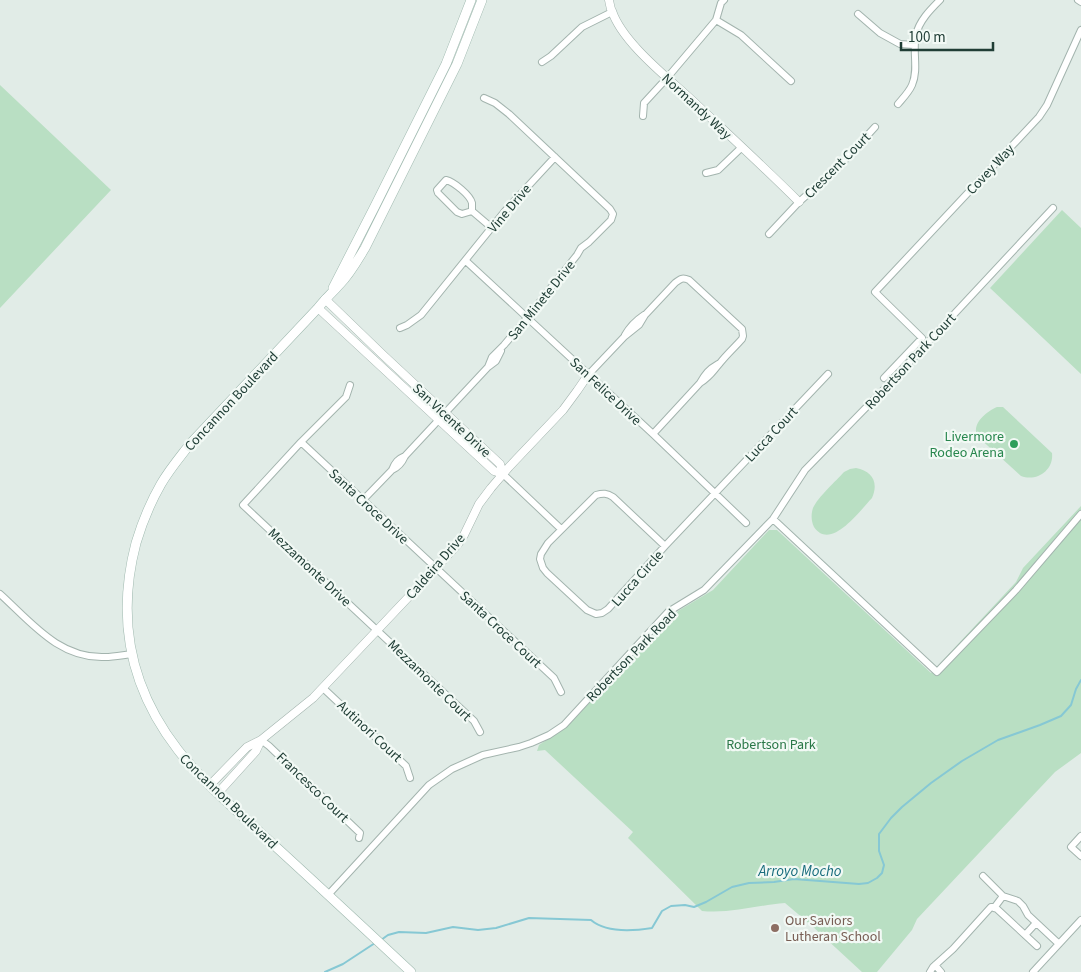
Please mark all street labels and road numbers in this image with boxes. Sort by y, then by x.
street label: Normandy Way [657,69,736,145]
street label: Crescent Court [800,128,876,203]
street label: Covey Way [962,140,1020,199]
street label: Vine Drive [483,180,536,237]
street label: San Minete Drive [503,256,580,345]
street label: Robertson Park Court [861,309,961,414]
street label: Concannon Boulevard [180,347,283,456]
street label: San Felice Drive [565,353,646,430]
street label: San Vicente Drive [408,379,495,463]
street label: Lucca Court [741,402,803,467]
street label: Santa Croce Drive [324,464,413,549]
street label: Mezzamonte Drive [263,524,355,612]
street label: Caldeira Drive [401,529,470,604]
street label: Lucca Circle [607,546,668,611]
street label: Santa Croce Court [455,586,546,673]
street label: Robertson Park Road [582,605,681,707]
street label: Mezzamonte Court [383,635,476,726]
street label: Autinori Court [332,696,406,767]
street label: Francesco Court [272,748,353,828]
street label: Concannon Boulevard [175,749,282,854]

